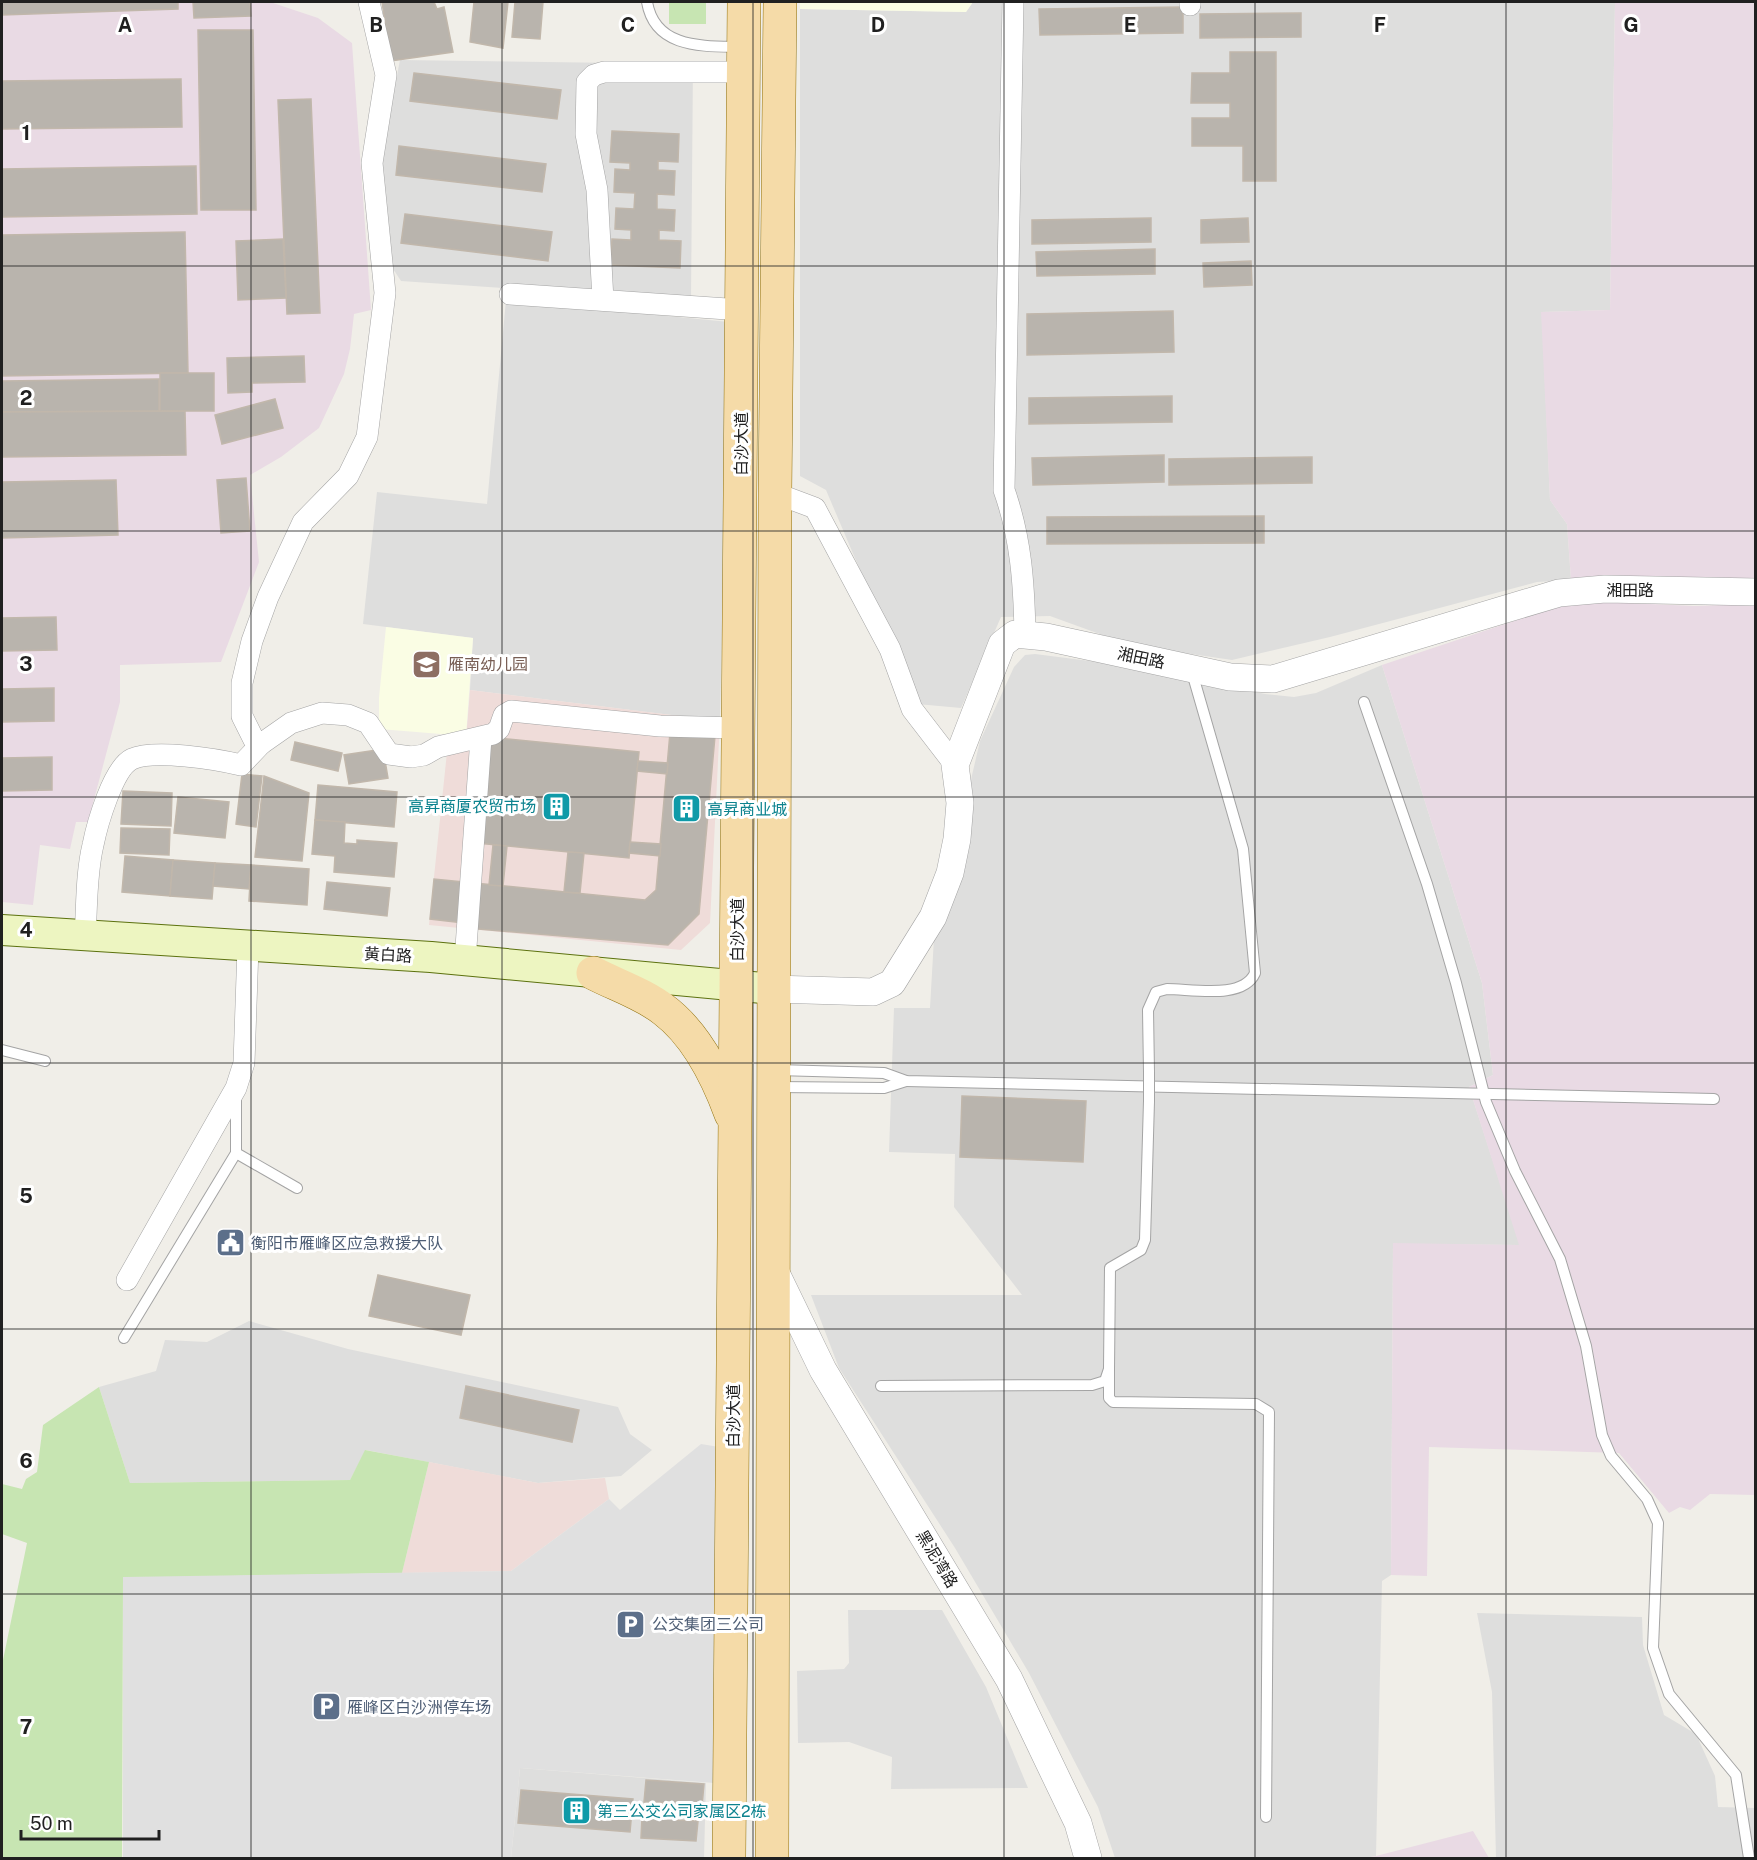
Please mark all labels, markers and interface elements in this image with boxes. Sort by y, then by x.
text: A [118,13,132,37]
text: B [369,13,383,37]
text: C [621,13,635,37]
text: D [871,13,885,37]
text: E [1124,13,1136,37]
text: F [1374,13,1386,37]
text: G [1623,13,1639,37]
text: 1 [22,121,30,145]
text: 2 [20,386,32,410]
street label: 白沙大道 [732,412,751,476]
street label: 湘田路 [1606,581,1654,600]
street label: 湘田路 [1116,644,1166,672]
school or university icon: 雁南幼儿园 [411,648,443,680]
text: 3 [19,652,33,676]
place label: 雁南幼儿园 [448,655,528,674]
building icon: 高昇商厦农贸市场 [541,790,573,822]
building icon: 高昇商业城 [670,793,702,825]
place label: 高昇商厦农贸市场 [408,797,536,816]
place label: 高昇商业城 [707,800,787,819]
street label: 白沙大道 [728,898,747,962]
text: 4 [19,918,33,942]
street label: 黄白路 [364,944,412,966]
text: 5 [19,1184,33,1208]
public building icon: 衡阳市雁峰区应急救援大队 [214,1227,246,1259]
place label: 衡阳市雁峰区应急救援大队 [251,1234,443,1253]
street label: 白沙大道 [724,1384,743,1448]
text: 6 [19,1449,33,1473]
street label: 黑泥湾路 [912,1527,962,1591]
parking icon: 公交集团三公司 [615,1608,647,1640]
place label: 公交集团三公司 [652,1615,764,1634]
parking icon: 雁峰区白沙洲停车场 [310,1691,342,1723]
place label: 雁峰区白沙洲停车场 [347,1698,491,1717]
text: 7 [20,1715,32,1739]
building icon: 第三公交公司家属区2栋 [560,1795,592,1827]
place label: 第三公交公司家属区2栋 [597,1802,767,1821]
scale bar [21,1803,159,1841]
text: 50 m [30,1813,73,1834]

